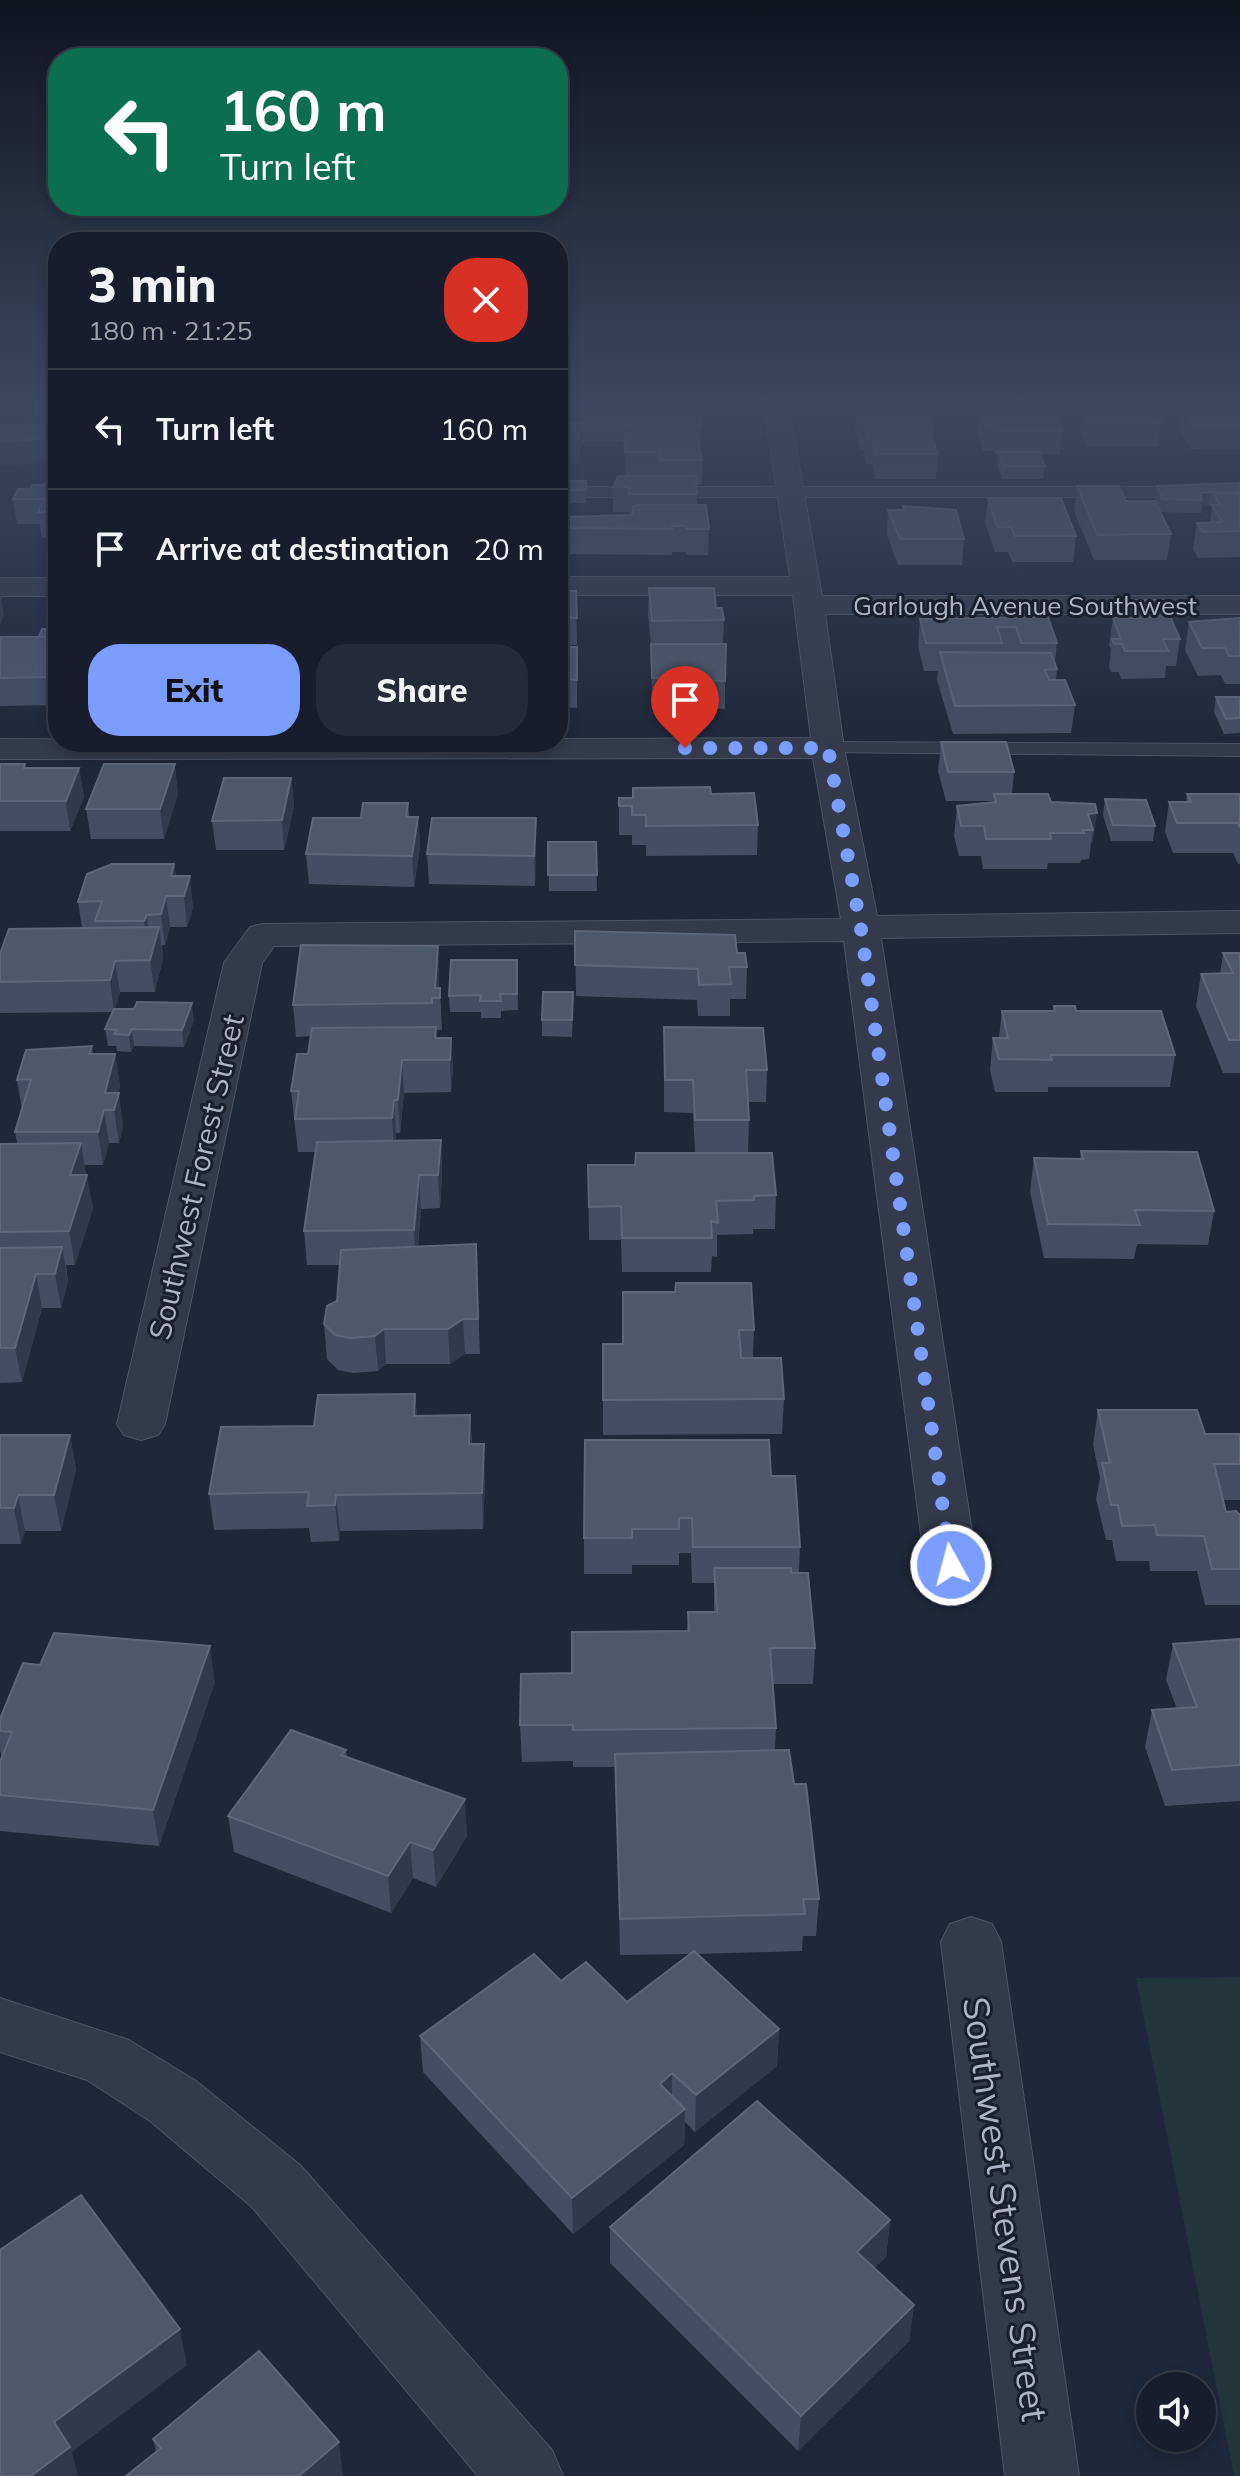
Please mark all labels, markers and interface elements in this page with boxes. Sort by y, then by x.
text: 160 m [220,75,387,145]
icon: left [88,80,192,184]
text: Turn left [220,144,356,189]
text: 3 min [88,254,217,314]
button: close [444,258,528,342]
text: 180 m · 21:25 [88,314,252,347]
icon: left [88,407,132,451]
text: Turn left [156,410,274,448]
text: 160 m [440,410,528,448]
icon: arrive [88,527,132,571]
text: Arrive at destination [156,530,450,568]
text: 20 m [474,530,544,568]
street label: Garlough Avenue Southwest [853,589,1197,622]
button: Exit [88,644,300,736]
button: Share [316,644,528,736]
pin [651,666,719,748]
icon: arrive [663,678,707,722]
street label: Southwest Forest Street [140,1011,252,1343]
position arrow [909,1523,993,1607]
street label: Southwest Stevens Street [954,1994,1058,2424]
map controls [1136,2372,1216,2452]
button: sound [1136,2372,1216,2452]

